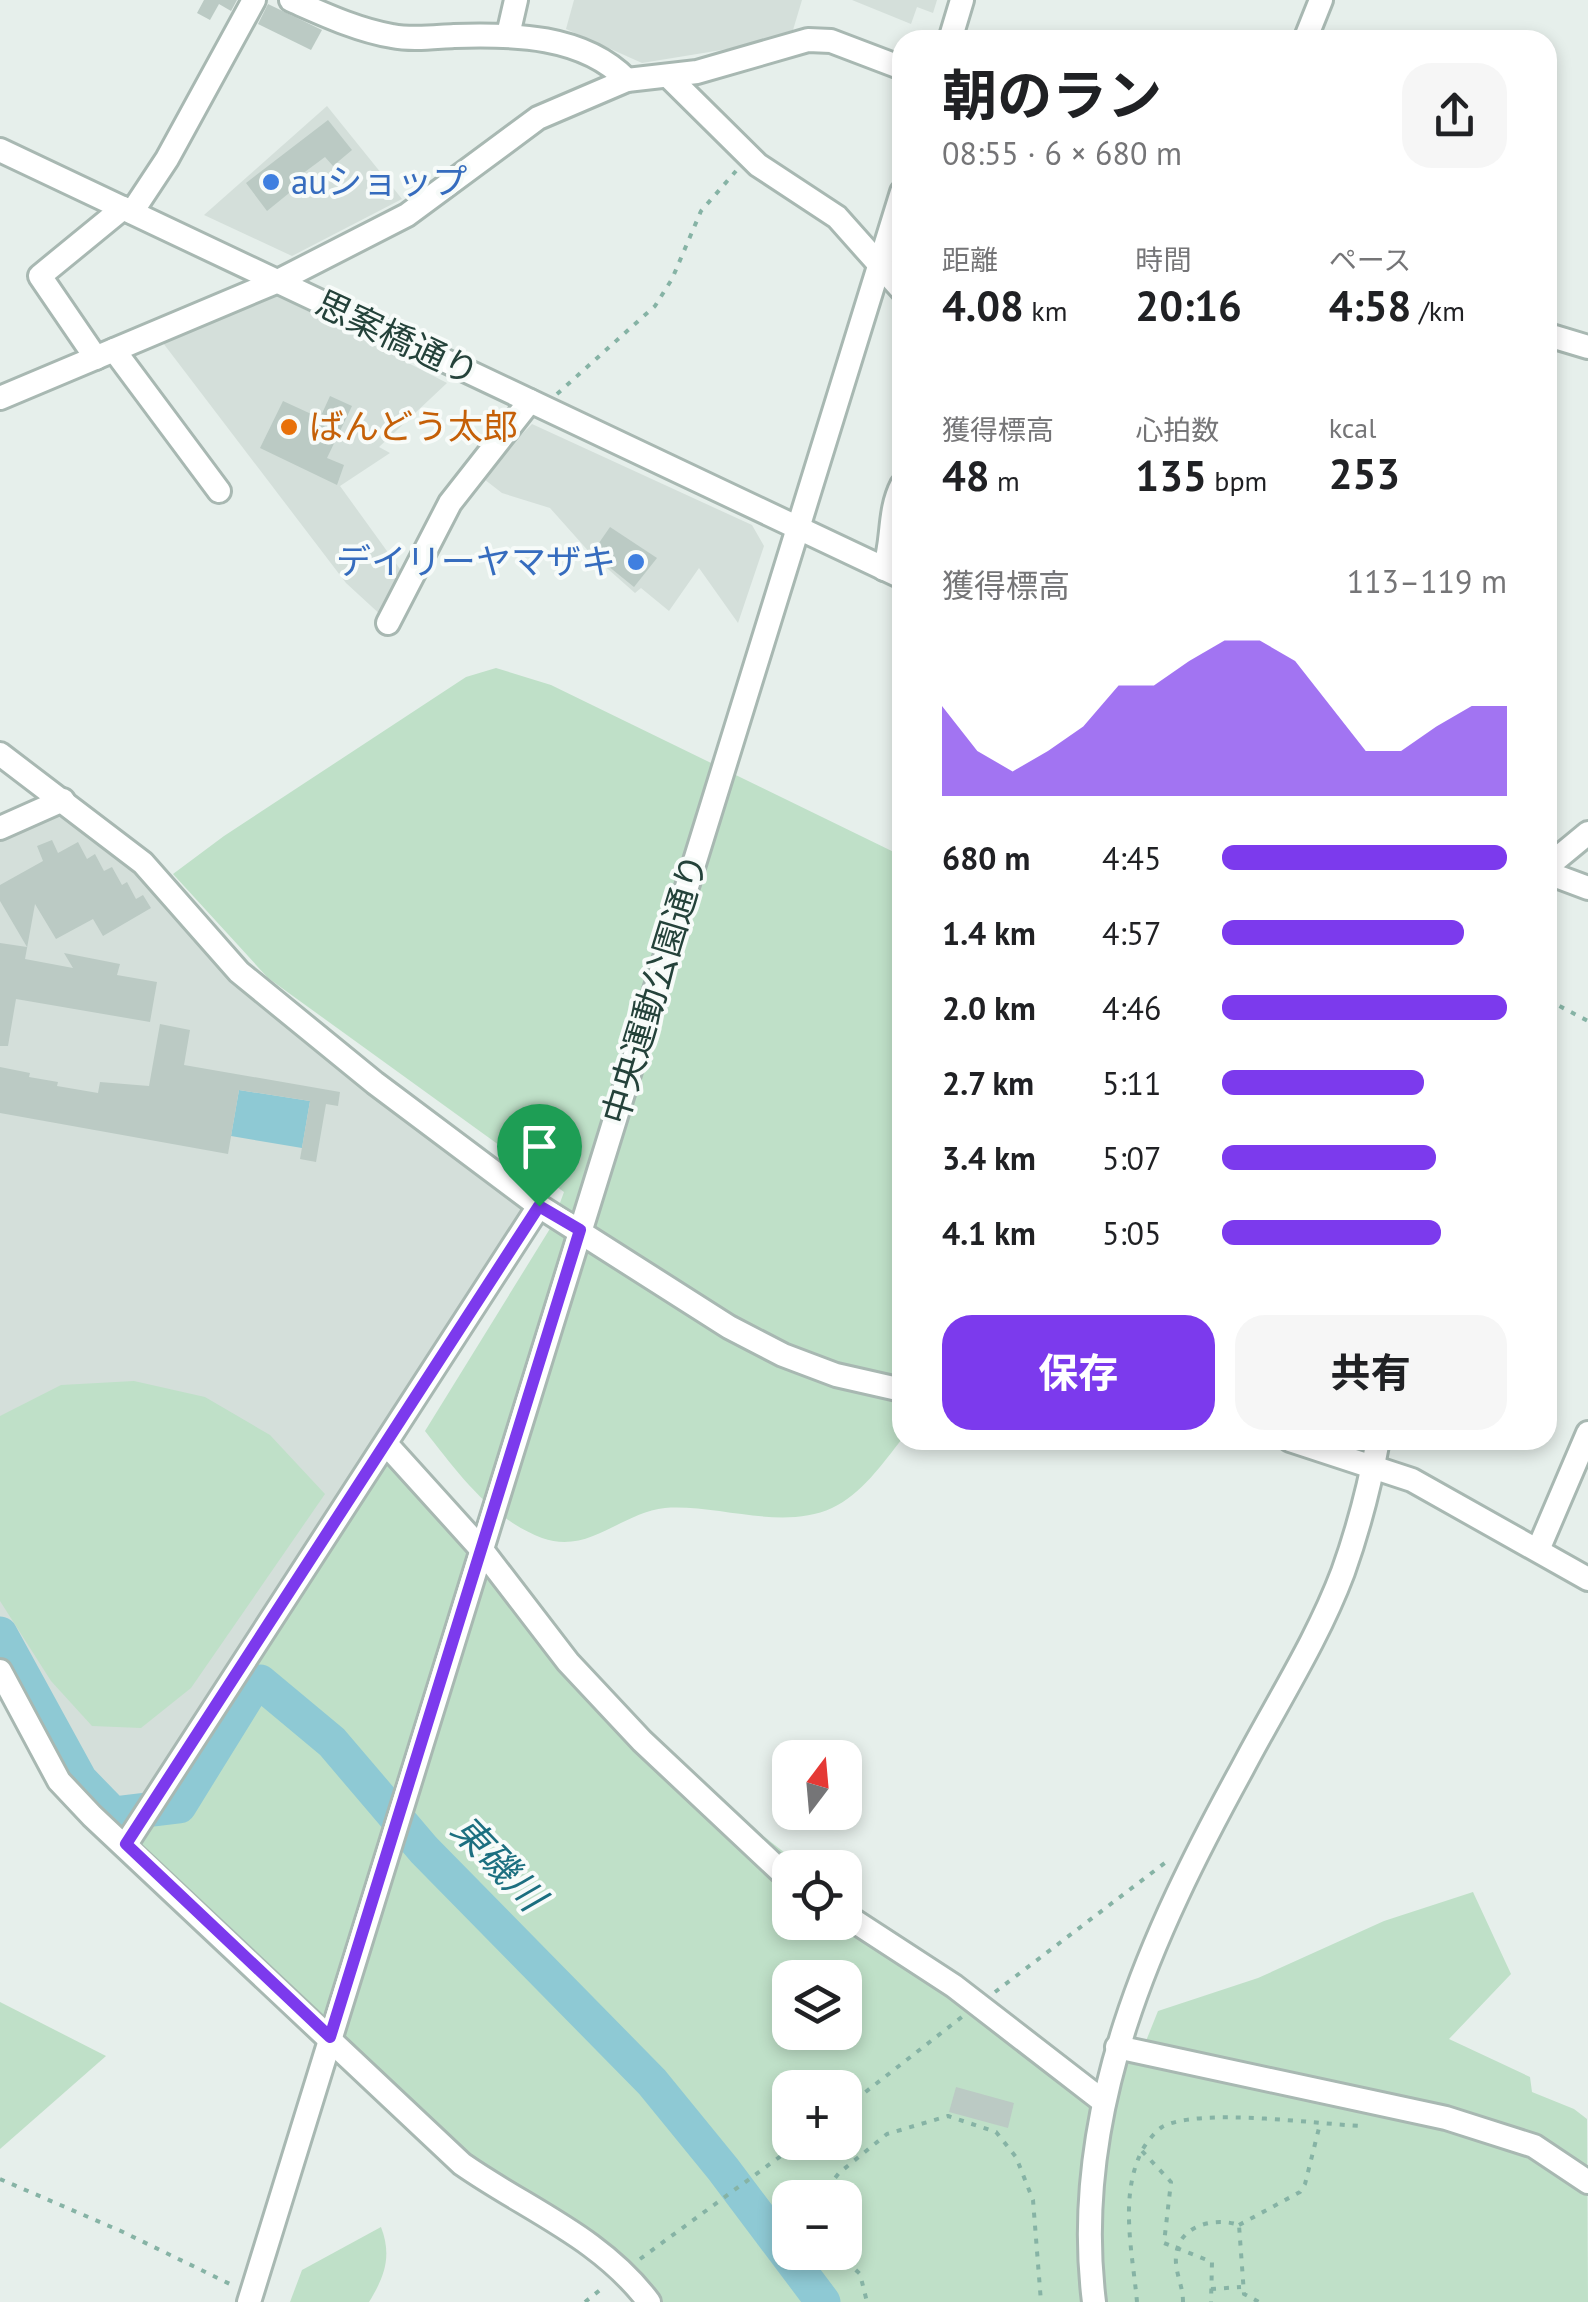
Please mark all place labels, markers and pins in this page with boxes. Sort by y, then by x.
place label: auショップ [291,158,467,204]
marker: auショップ [260,171,282,193]
place label: ばんどう太郎 [309,403,518,449]
marker: ばんどう太郎 [278,416,300,438]
place label: デイリーヤマザキ [336,538,616,584]
marker: デイリーヤマザキ [625,551,647,573]
pin [497,1104,582,1207]

